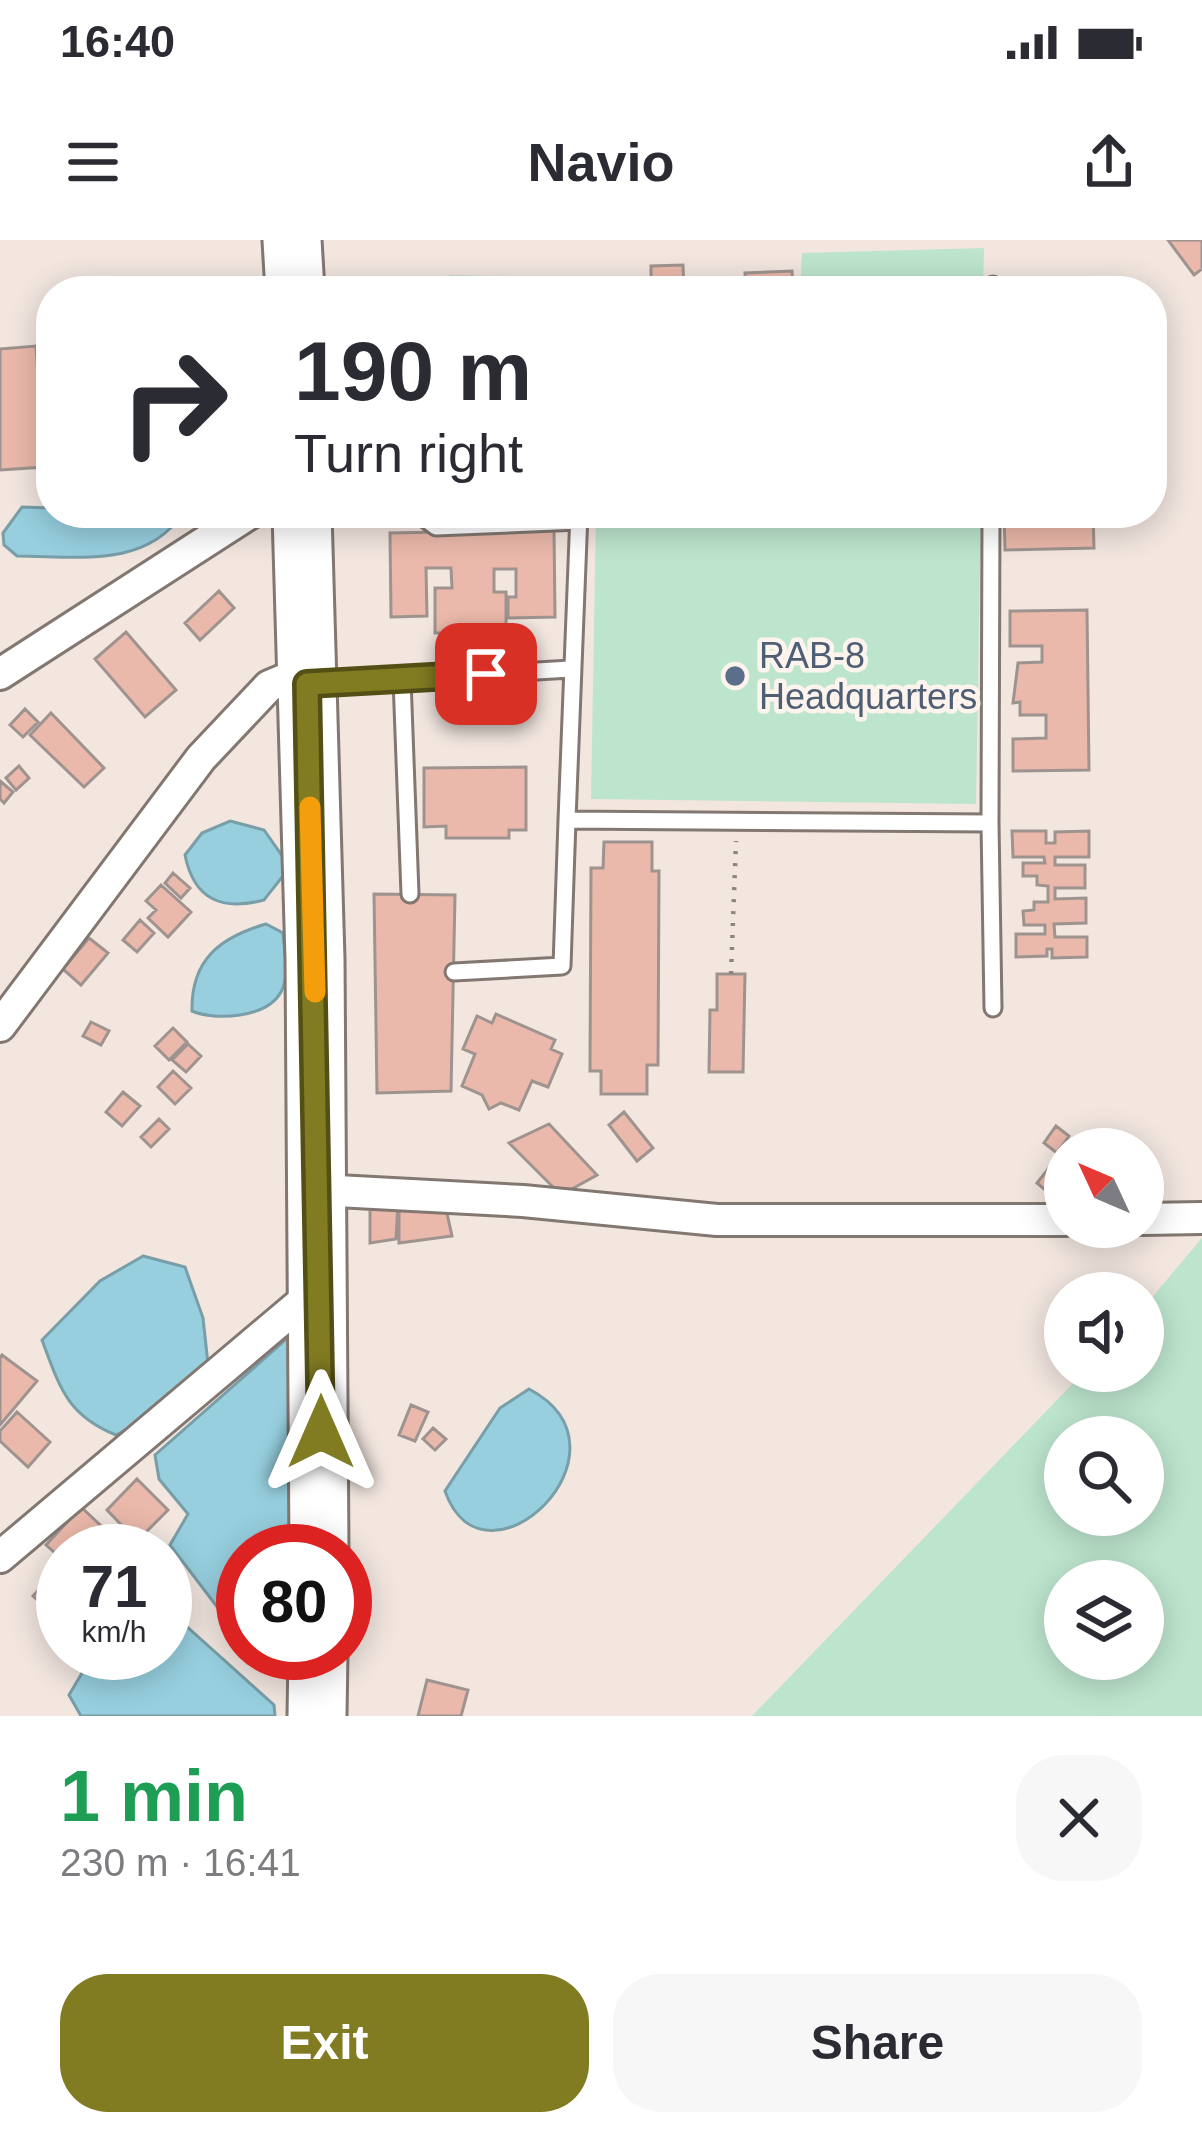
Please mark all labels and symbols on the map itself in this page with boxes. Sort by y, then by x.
pin [435,623,537,725]
place label: RAB-8 Headquarters [759,635,977,717]
marker: RAB-8 Headquarters [722,663,748,689]
north arrow [1044,1128,1164,1248]
position arrow [258,1369,384,1495]
speed limit sign: 80 [216,1524,372,1680]

